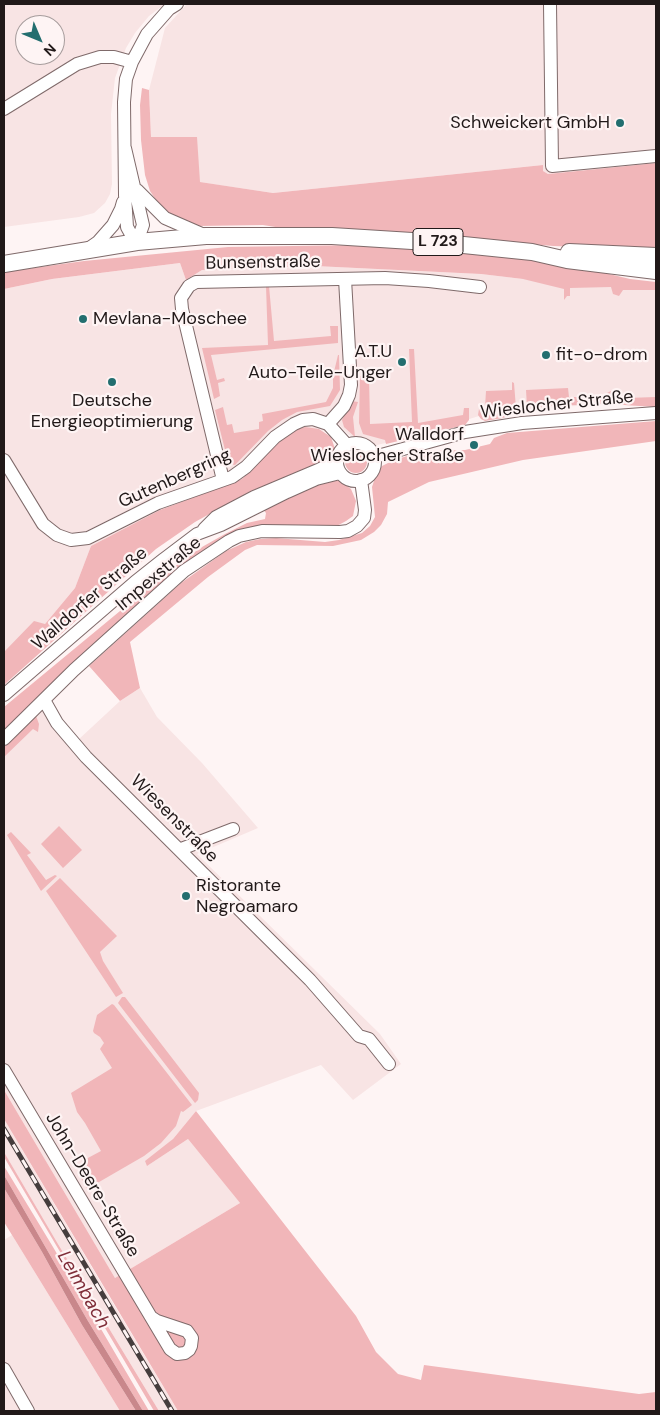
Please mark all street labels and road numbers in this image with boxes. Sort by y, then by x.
road number: L 723 [413,228,463,256]
street label: Bunsenstraße [205,251,321,275]
street label: Wieslocher Straße [479,386,635,424]
street label: Gutenbergring [115,445,235,513]
street label: Impexstraße [112,532,206,616]
street label: Walldorfer Straße [28,543,152,655]
street label: Wiesenstraße [126,771,222,867]
street label: John-Deere-Straße [40,1109,144,1261]

